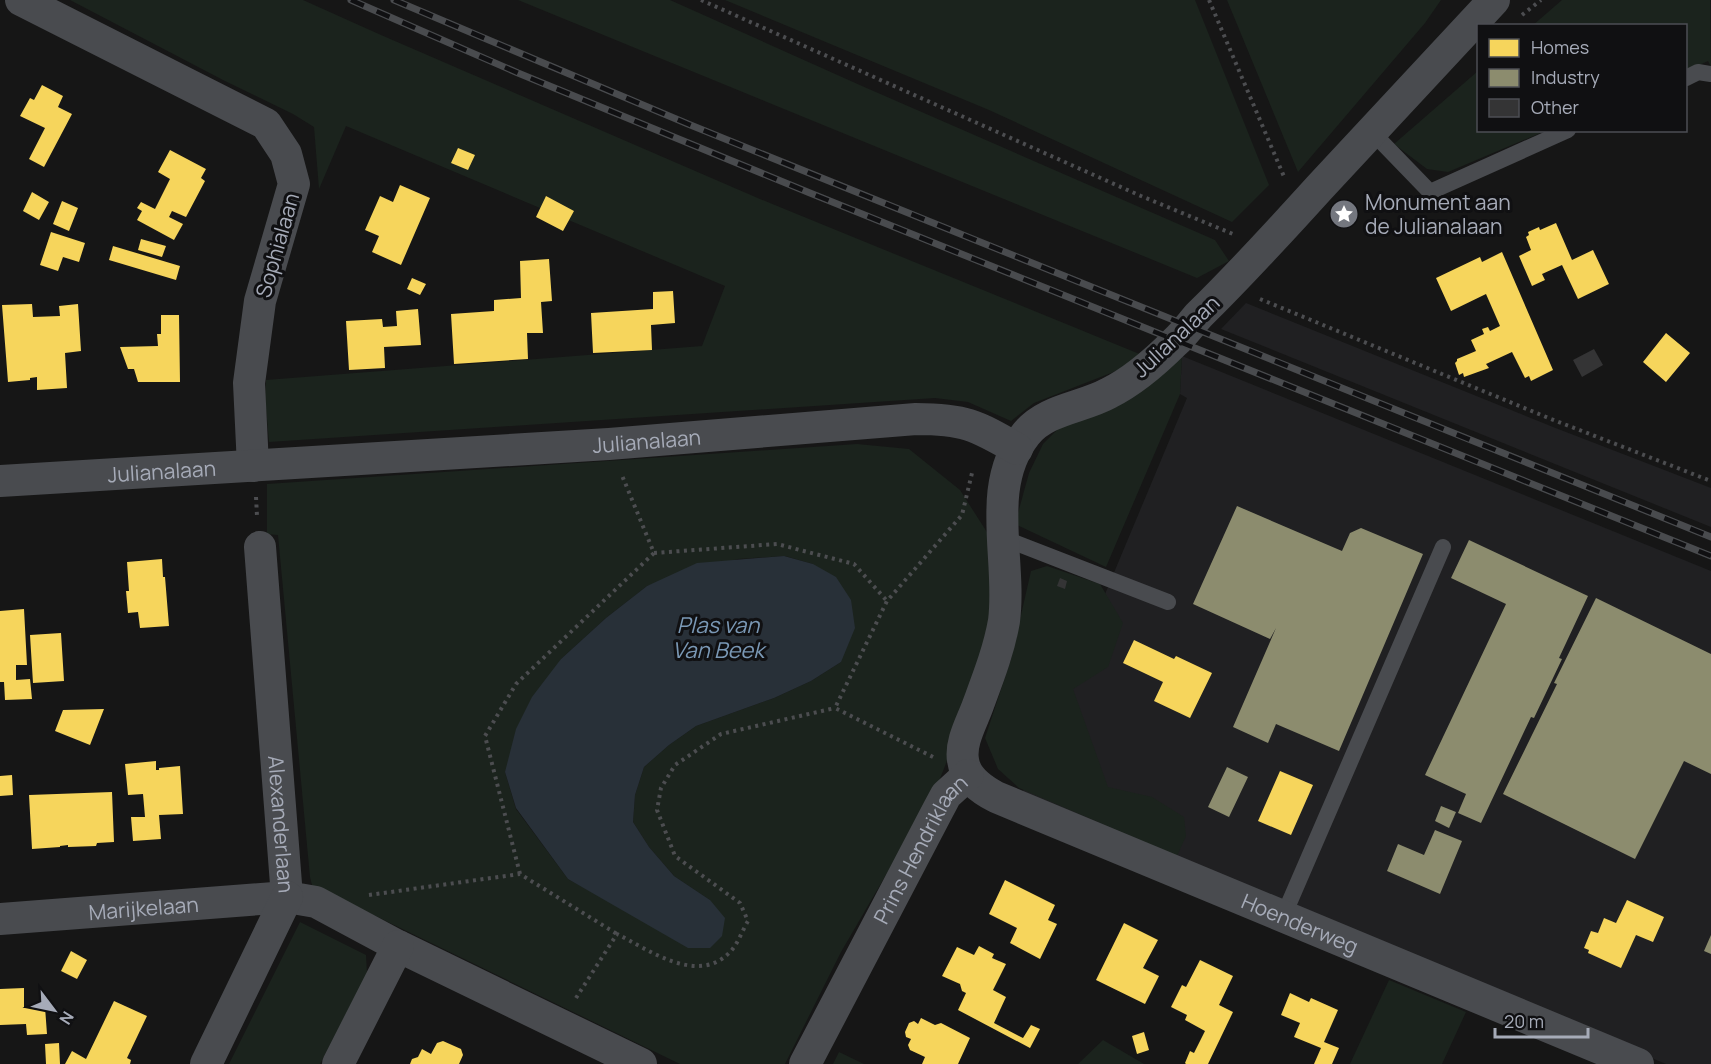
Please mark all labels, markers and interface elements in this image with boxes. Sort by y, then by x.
legend [1477,24,1687,132]
text: Homes [1531,35,1589,59]
text: Industry [1531,65,1600,89]
text: Other [1531,95,1579,119]
place label: Monument aan de Julianalaan [1365,188,1511,240]
street label: Sophialaan [249,189,305,301]
place icon: Monument aan de Julianalaan [1328,198,1360,230]
street label: Julianalaan [1127,289,1225,383]
street label: Julianalaan [592,423,702,459]
street label: Julianalaan [107,454,217,488]
water label: Plas van Van Beek [672,610,767,665]
street label: Alexanderlaan [262,754,301,894]
street label: Prins Hendriklaan [867,768,973,929]
street label: Hoenderweg [1237,887,1363,960]
street label: Marijkelaan [88,890,200,926]
north arrow [24,980,84,1040]
scale bar [1495,1001,1588,1039]
text: N [54,1007,79,1029]
text: 20 m [1504,1009,1544,1033]

